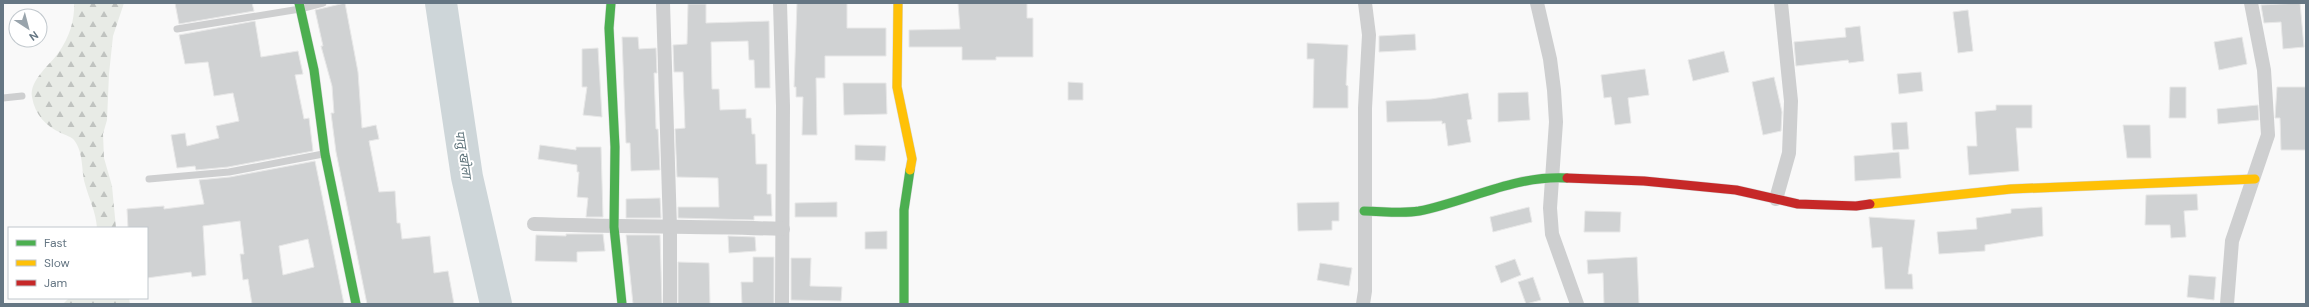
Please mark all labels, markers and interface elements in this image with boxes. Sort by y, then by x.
north arrow [8,8,48,48]
text: N [27,28,41,44]
water label: पातु खोला [451,129,476,182]
legend [8,227,148,299]
text: Fast [44,235,67,251]
text: Slow [44,255,70,271]
text: Jam [44,275,67,291]

